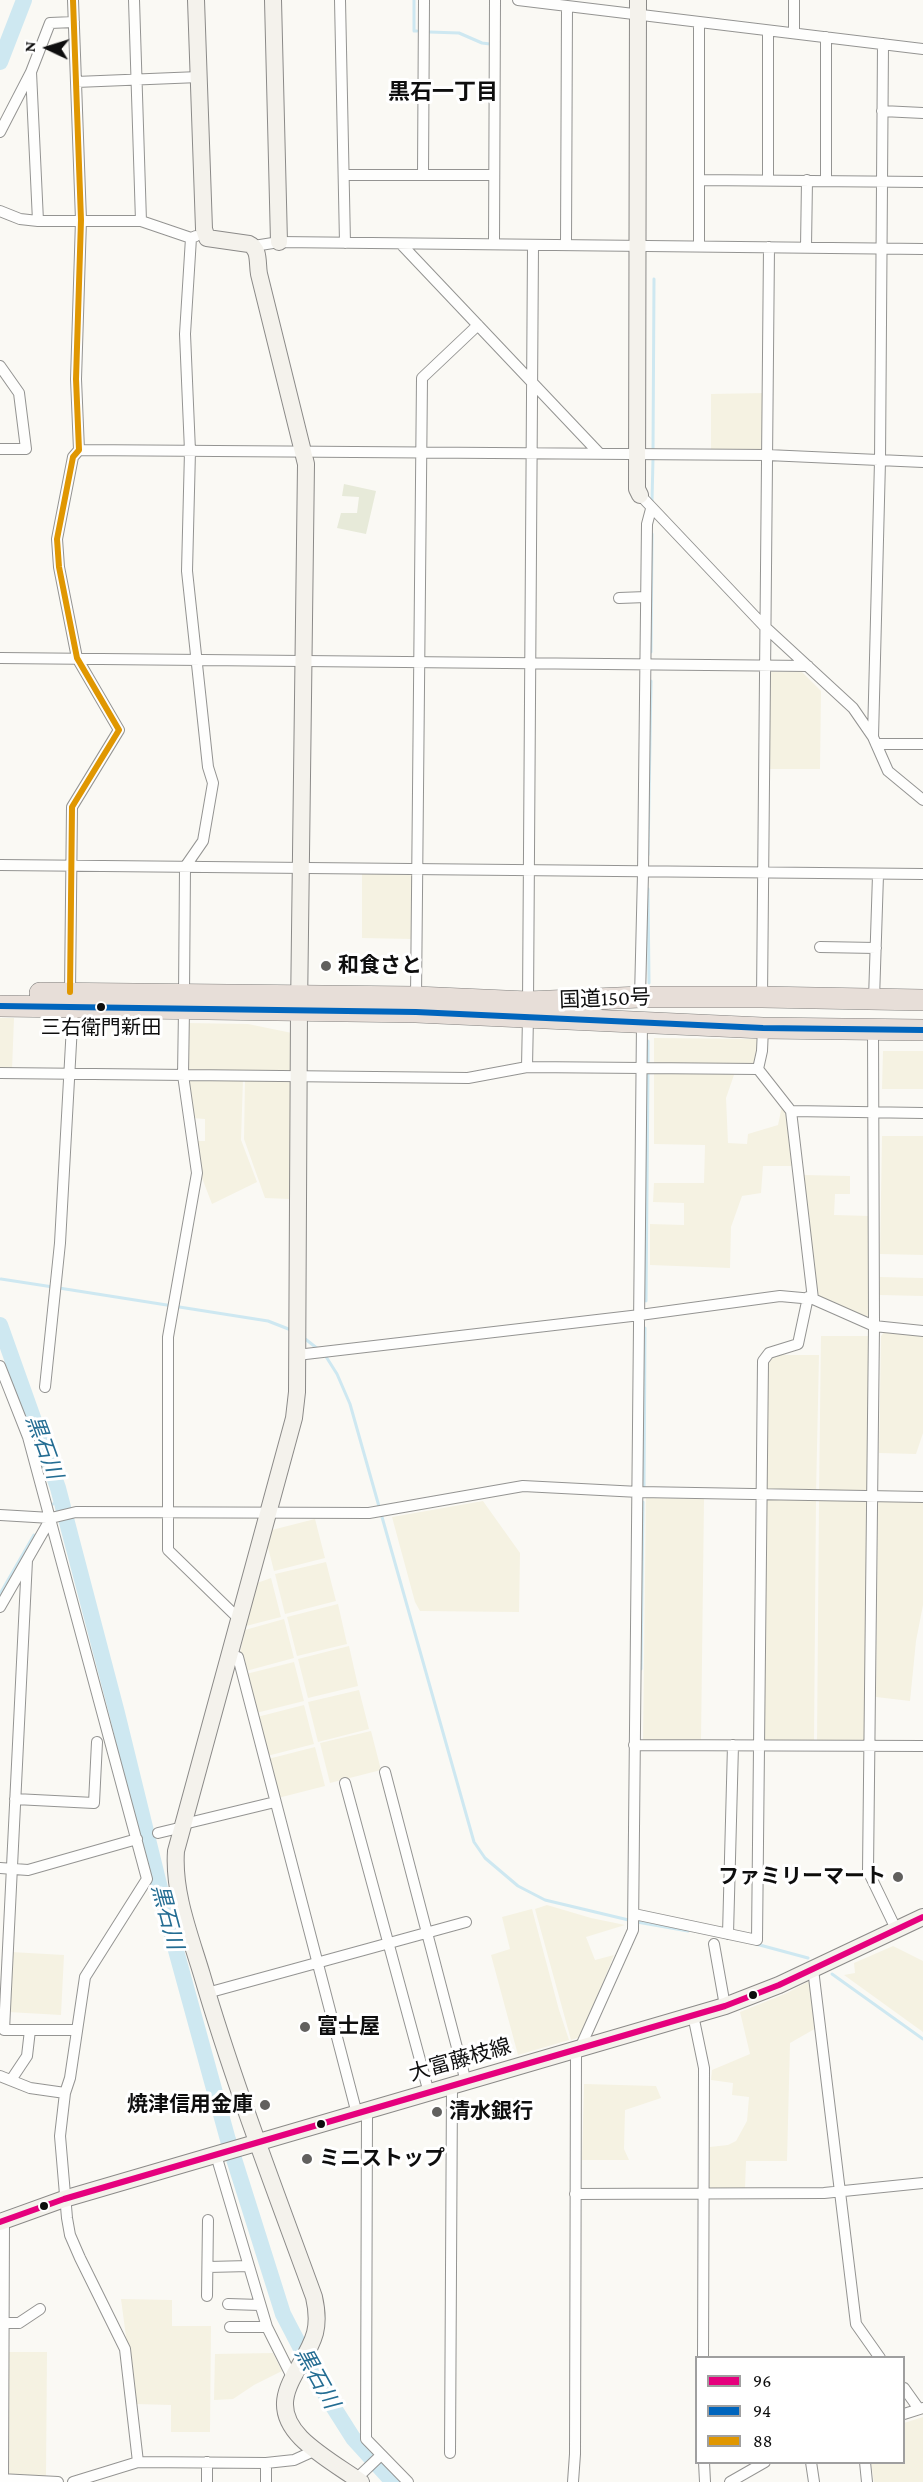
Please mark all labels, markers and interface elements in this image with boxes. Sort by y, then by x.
north arrow [18,18,78,78]
text: N [21,41,38,53]
district label: 黒石一丁目 [388,79,498,105]
place label: 和食さと [338,953,422,979]
marker: 和食さと [319,959,333,973]
street label: 国道150号 [559,985,651,1013]
marker: 三右衛門新田 [95,1001,107,1013]
place label: 三右衛門新田 [41,1016,161,1040]
water label: 黒石川 [20,1411,68,1483]
place label: ファミリーマート [718,1864,886,1890]
marker: ファミリーマート [891,1870,905,1884]
water label: 黒石川 [146,1882,188,1952]
unlabelled marker [747,1989,759,2001]
place label: 富士屋 [317,2014,380,2040]
marker: 富士屋 [298,2020,312,2034]
street label: 大富藤枝線 [406,2033,514,2087]
place label: 焼津信用金庫 [127,2092,253,2118]
marker: 焼津信用金庫 [258,2098,272,2112]
place label: 清水銀行 [449,2099,533,2125]
marker: 清水銀行 [430,2105,444,2119]
unlabelled marker [315,2118,327,2130]
place label: ミニストップ [319,2146,445,2172]
marker: ミニストップ [300,2152,314,2166]
unlabelled marker [38,2200,50,2212]
water label: 黒石川 [289,2343,345,2413]
legend [695,2356,905,2464]
text: 96 [753,2371,771,2391]
text: 94 [753,2401,771,2421]
text: 88 [753,2431,772,2451]

